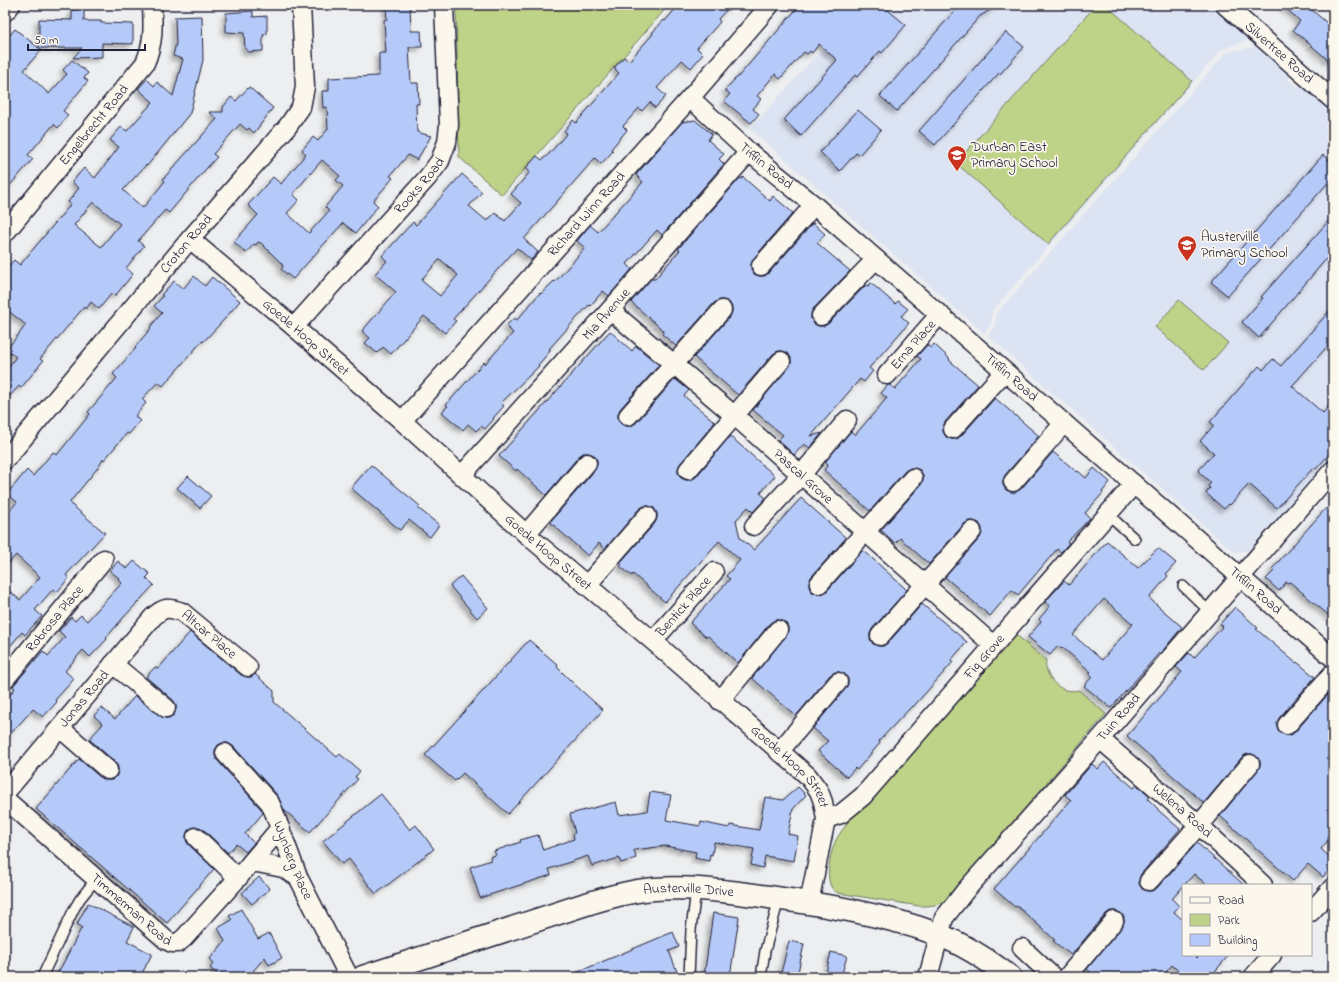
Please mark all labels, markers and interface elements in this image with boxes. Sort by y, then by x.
street label: Silvertree Road [1240,16,1318,89]
scale bar [28,26,145,52]
text: 50 m [34,32,58,50]
street label: Engelbrecht Road [54,80,134,170]
street label: Tifflin Road [734,137,798,195]
place label: Durban East Primary School [970,137,1058,175]
school or university icon: Durban East Primary School [946,144,968,172]
street label: Rooks Road [389,153,450,219]
street label: Richard Winn Road [542,167,630,262]
street label: Croton Road [155,209,218,278]
place label: Austerville Primary School [1201,227,1288,265]
school or university icon: Austerville Primary School [1176,234,1198,262]
street label: Mia Avenue [577,283,636,345]
street label: Goede Hoop Street [258,294,354,381]
street label: Erna Place [885,315,941,375]
street label: Tifflin Road [980,348,1043,407]
street label: Pascal Grove [768,444,838,509]
street label: Goede Hoop Street [500,509,597,596]
street label: Tifflin Road [1224,561,1287,620]
street label: Bentick Place [650,571,717,642]
street label: Robrosa Place [21,580,89,657]
street label: Altcar Place [177,605,242,664]
street label: Fig Grove [958,629,1010,685]
street label: Jonas Road [54,665,115,732]
street label: Tuin Road [1091,688,1146,747]
street label: Goede Hoop Street [746,720,834,810]
street label: Welena Road [1147,778,1217,843]
street label: Wynberg Place [268,818,319,904]
street label: Timmerman Road [86,868,175,952]
street label: Austerville Drive [642,878,736,903]
legend [1182,884,1312,956]
text: Road [1218,892,1244,910]
text: Park [1218,912,1240,930]
text: Building [1217,932,1257,951]

